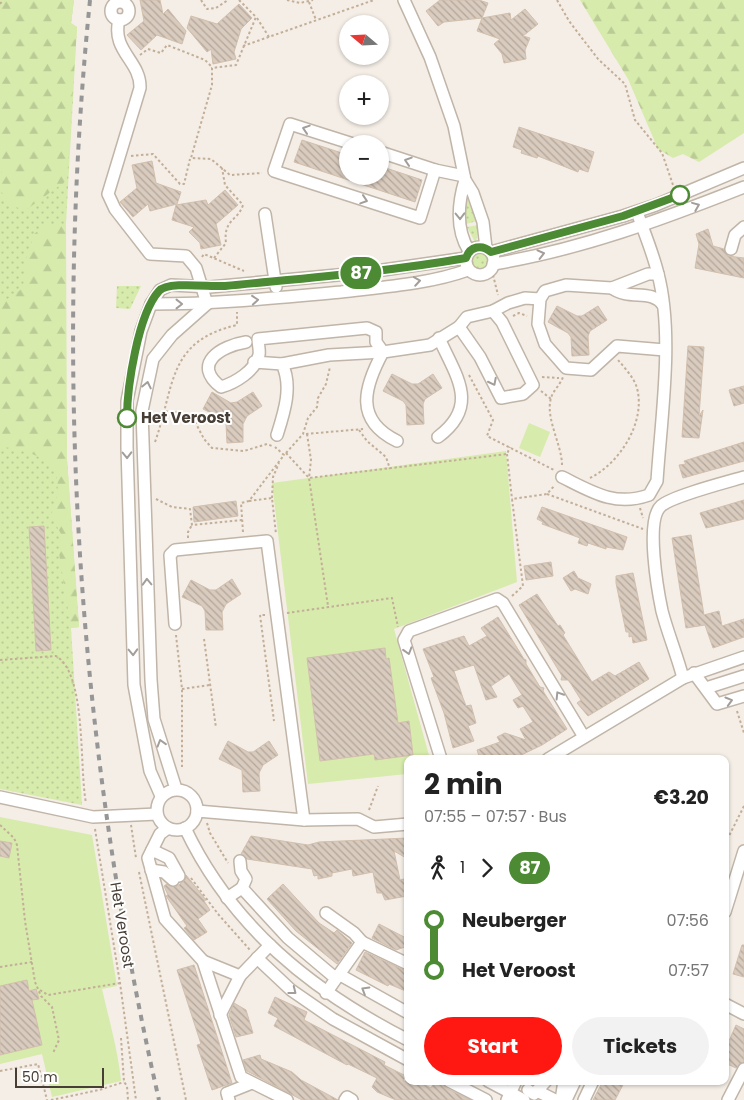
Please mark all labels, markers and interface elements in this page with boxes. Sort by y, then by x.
north arrow [339,15,389,65]
map controls [339,15,389,185]
button: + [339,75,389,125]
one-way arrow [303,125,311,135]
button: − [339,135,389,185]
one-way arrow [404,157,412,167]
unlabelled marker [670,185,690,205]
one-way arrow [360,195,368,205]
one-way arrow [691,202,700,212]
one-way arrow [455,213,465,221]
one-way arrow [537,249,546,260]
line badge: 87 [338,257,384,289]
text: 87 [350,260,372,285]
one-way arrow [412,277,421,287]
one-way arrow [252,295,260,306]
one-way arrow [175,299,183,309]
one-way arrow [487,377,497,386]
one-way arrow [141,380,151,389]
place label: Het Veroost [141,407,231,428]
marker: Het Veroost [117,408,137,428]
one-way arrow [122,452,132,459]
one-way arrow [142,577,153,585]
one-way arrow [402,646,412,655]
one-way arrow [127,649,138,657]
one-way arrow [556,692,565,701]
one-way arrow [724,696,732,706]
one-way arrow [157,739,167,747]
text: 2 min [424,765,503,804]
text: €3.20 [654,784,709,811]
text: 07:55 – 07:57 · Bus [424,805,567,828]
icon: walk [424,854,452,882]
icon: forward [473,854,501,882]
text: 87 [519,855,540,880]
text: 1 [460,856,465,879]
street label: Het Veroost [105,880,140,969]
text: Neuberger [462,907,566,934]
text: 07:56 [667,909,709,932]
text: Het Veroost [462,957,576,984]
text: 07:57 [668,959,709,982]
one-way arrow [288,985,297,994]
one-way arrow [362,986,371,996]
button: Start [424,1017,562,1075]
button: Tickets [572,1017,709,1075]
scale bar [15,1065,104,1088]
text: 50 m [22,1067,58,1087]

